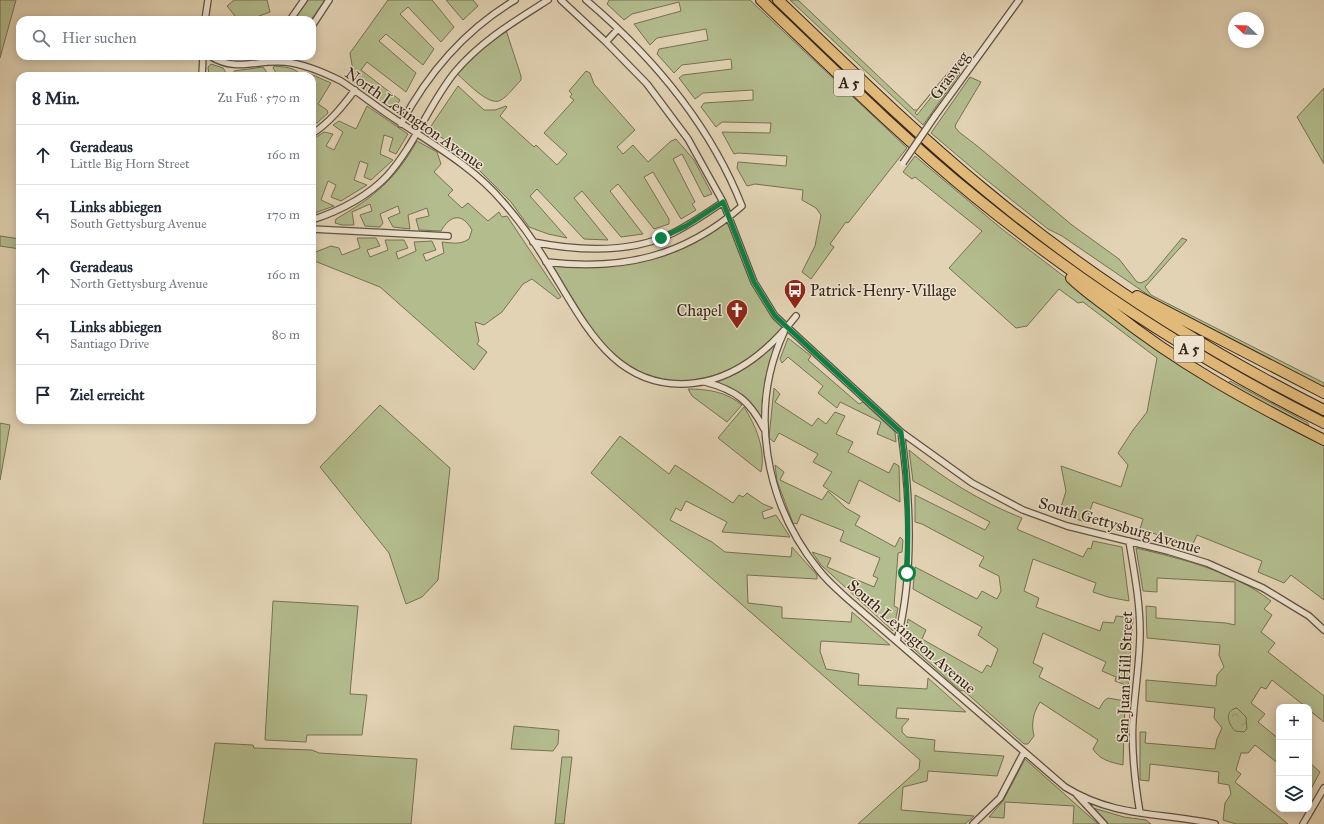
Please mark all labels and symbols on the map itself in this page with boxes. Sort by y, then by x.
north arrow [1228,12,1264,48]
street label: Grasweg [926,47,974,104]
street label: North Lexington Avenue [341,63,488,175]
road number: A 5 [834,70,864,96]
route end [652,229,670,247]
bus stop icon: Patrick-Henry-Village [782,277,808,310]
place label: Patrick-Henry-Village [810,281,957,301]
church icon: Chapel [724,297,750,330]
place label: Chapel [676,301,723,320]
road number: A 5 [1174,336,1204,362]
street label: South Gettysburg Avenue [1036,493,1204,559]
route start [898,564,916,582]
street label: South Lexington Avenue [843,575,980,698]
street label: San Juan Hill Street [1113,611,1137,743]

